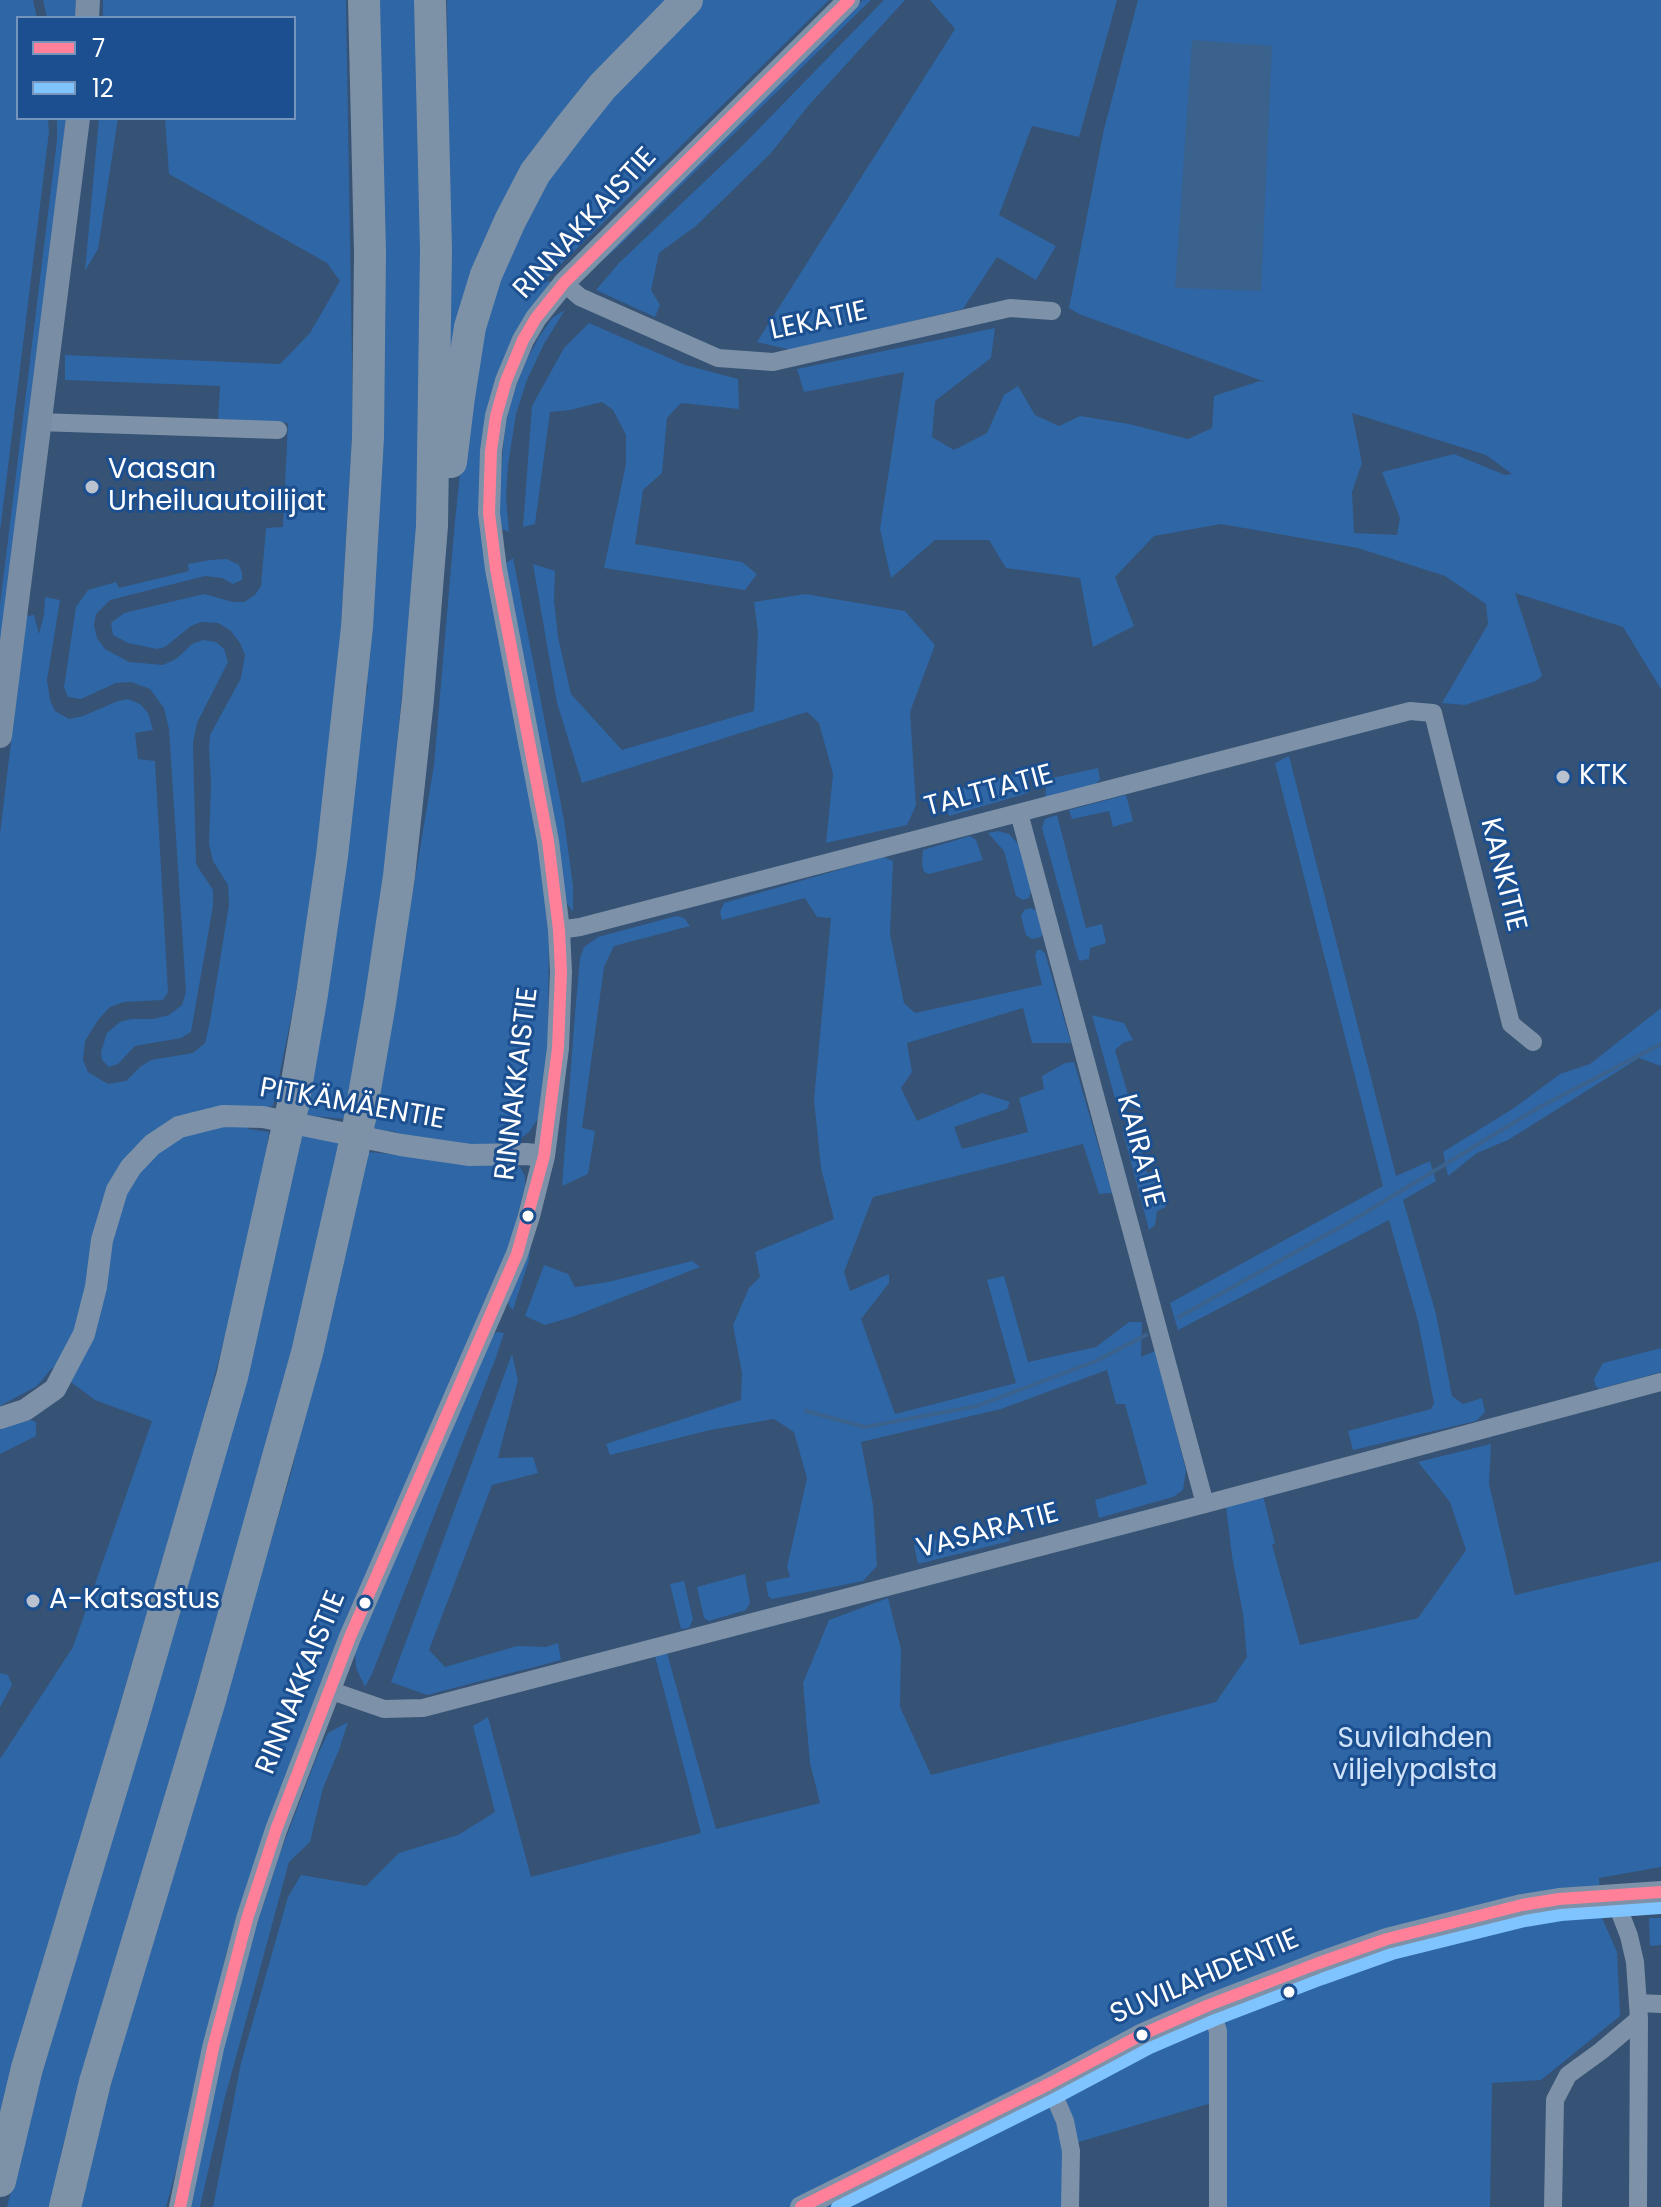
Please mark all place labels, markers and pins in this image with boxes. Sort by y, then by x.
place label: Vaasan Urheiluautoilijat [108,454,326,520]
marker: Vaasan Urheiluautoilijat [83,478,101,496]
place label: KTK [1579,760,1628,794]
marker: KTK [1554,768,1572,786]
unlabelled marker [520,1208,536,1224]
place label: A-Katsastus [49,1584,220,1618]
marker: A-Katsastus [24,1592,42,1610]
unlabelled marker [357,1595,373,1611]
unlabelled marker [1281,1984,1297,2000]
unlabelled marker [1134,2027,1150,2043]

